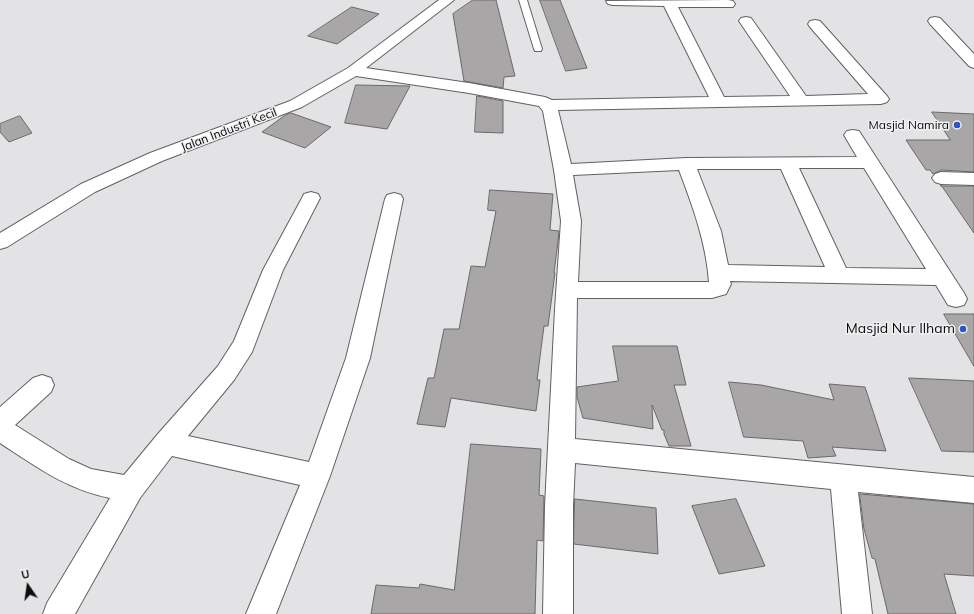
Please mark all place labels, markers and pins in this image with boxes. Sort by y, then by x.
place label: Masjid Namira [868,118,949,132]
marker: Masjid Namira [952,120,962,130]
place label: Masjid Nur Ilham [846,321,955,337]
marker: Masjid Nur Ilham [958,324,968,334]

